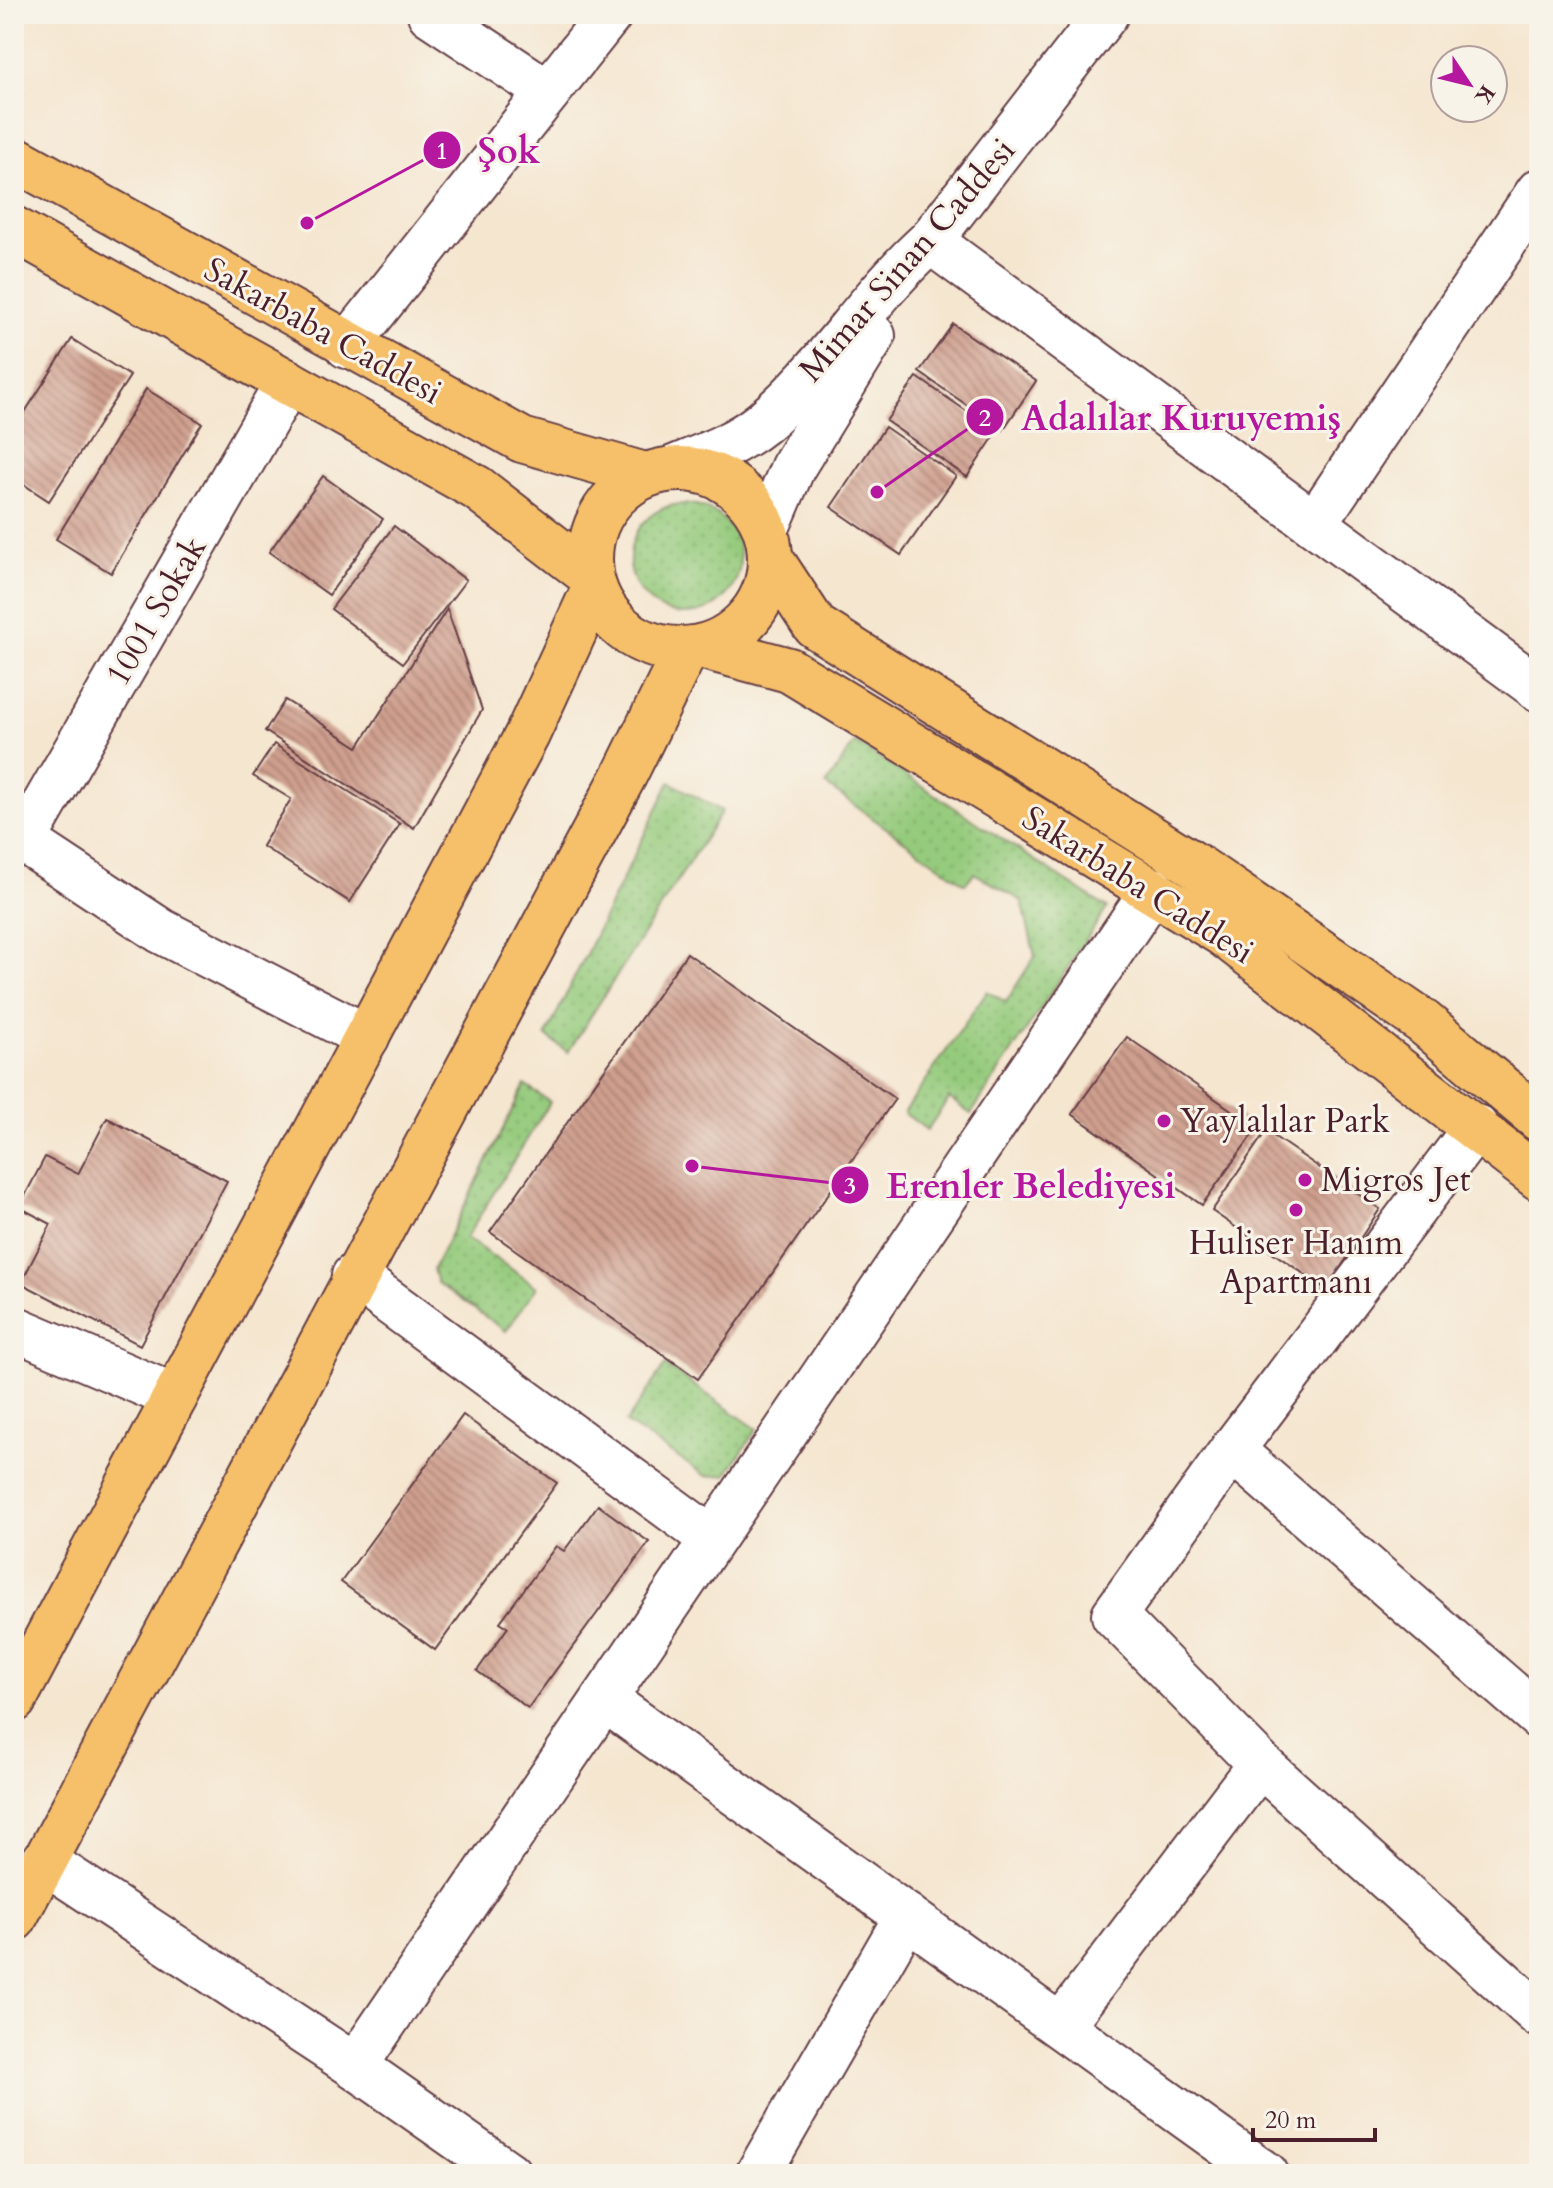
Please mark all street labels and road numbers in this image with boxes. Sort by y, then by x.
street label: Mimar Sinan Caddesi [788,128,1026,392]
street label: Sakarbaba Caddesi [196,247,450,415]
street label: 1001 Sokak [95,527,218,694]
street label: Sakarbaba Caddesi [1013,795,1263,975]

